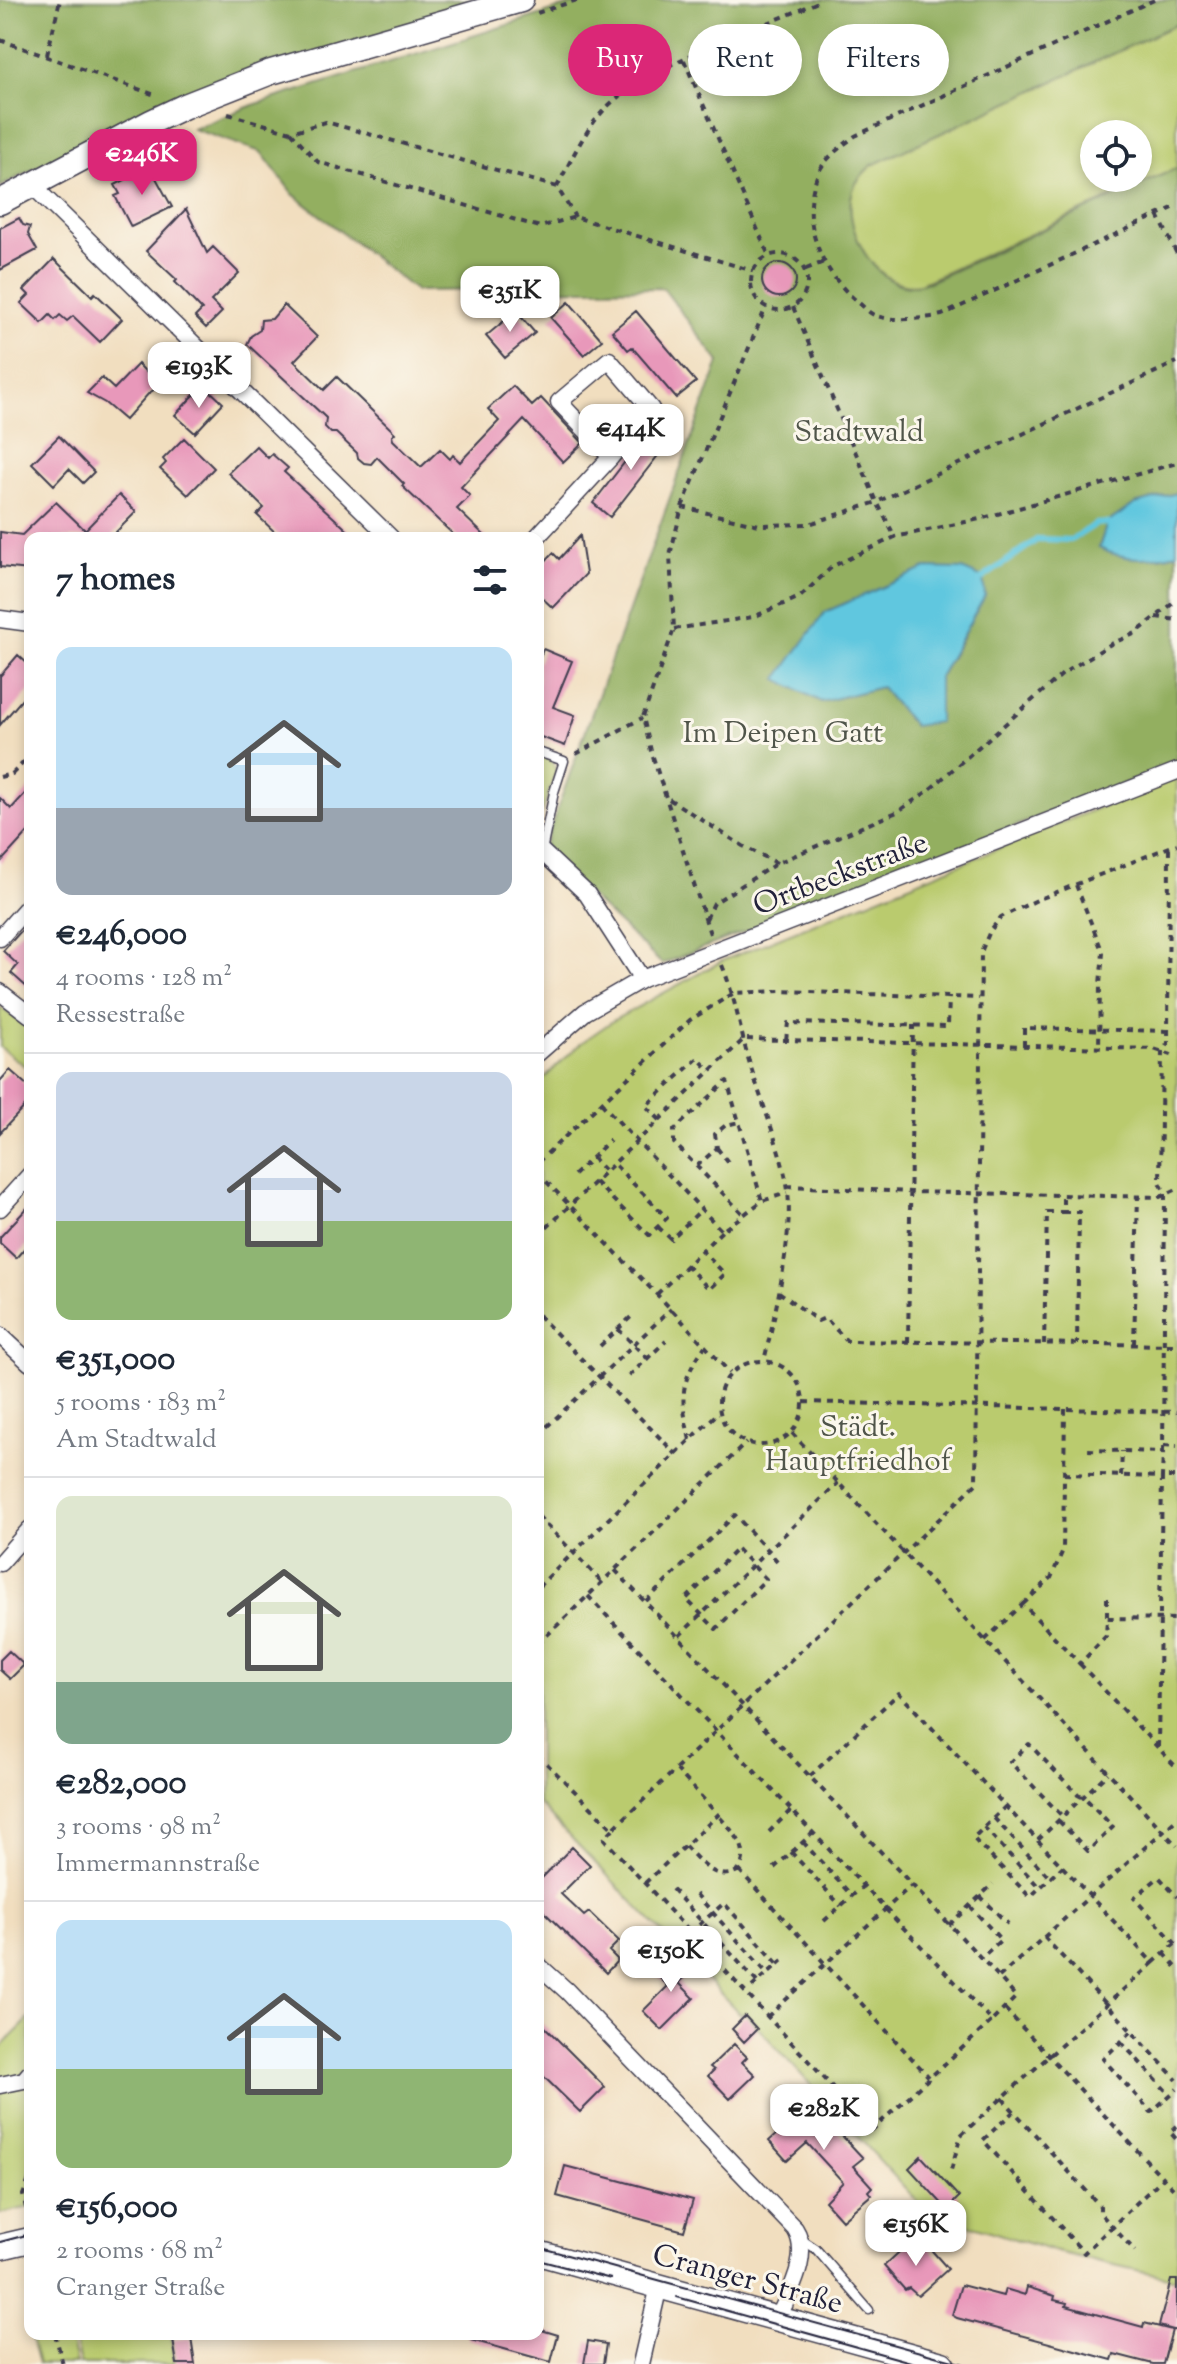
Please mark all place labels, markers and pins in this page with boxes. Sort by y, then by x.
pin: €246K [86,129,198,197]
pin: €351K [454,266,566,334]
pin: €193K [143,342,255,410]
pin: €414K [575,404,687,472]
pin: €150K [615,1926,727,1994]
pin: €282K [768,2084,880,2152]
pin: €156K [860,2200,972,2268]

